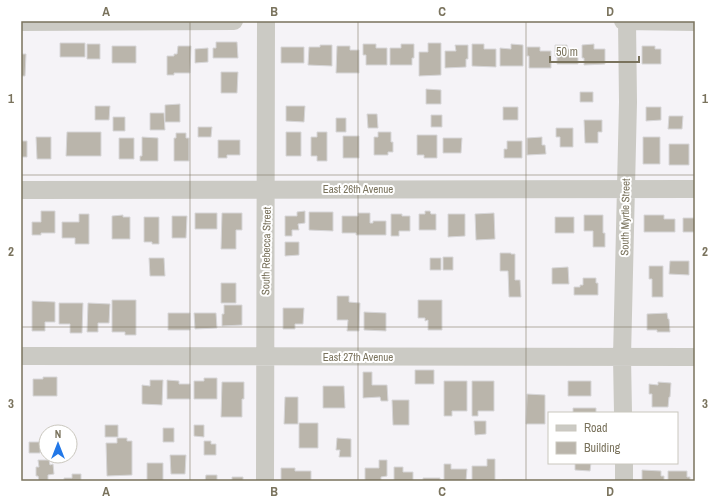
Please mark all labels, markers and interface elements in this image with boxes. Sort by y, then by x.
text: A [102,3,110,20]
text: B [270,3,278,20]
text: C [438,3,446,20]
text: D [606,3,614,20]
scale bar [550,38,639,64]
text: 50 m [556,44,578,60]
text: 1 [8,90,14,107]
text: 1 [702,90,708,107]
street label: South Myrtle Street [617,178,633,256]
street label: East 26th Avenue [323,182,393,196]
street label: South Rebecca Street [258,206,274,295]
text: 2 [8,243,14,260]
text: 2 [702,243,708,260]
street label: East 27th Avenue [323,350,393,364]
text: 3 [8,395,14,412]
text: 3 [702,395,708,412]
legend [548,412,678,464]
text: Road [584,420,608,436]
north arrow [38,424,78,464]
text: N [55,427,61,441]
text: Building [584,440,621,456]
text: A [102,483,110,500]
text: B [270,483,278,500]
text: C [438,483,446,500]
text: D [606,483,614,500]

